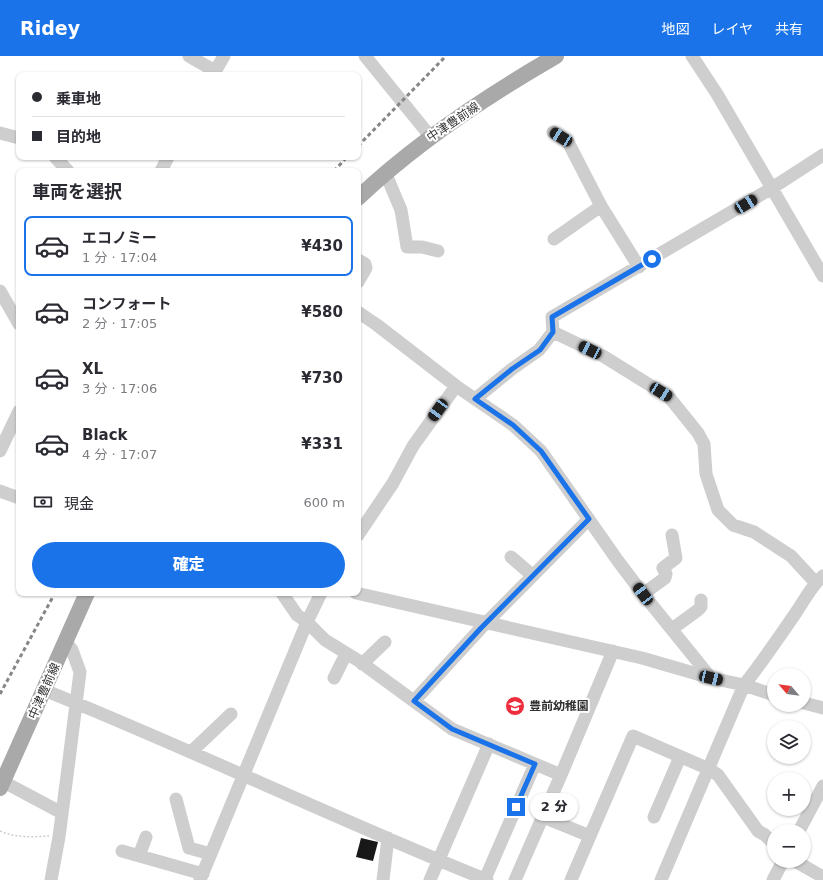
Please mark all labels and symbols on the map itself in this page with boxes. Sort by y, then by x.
street label: 中津豊前線 [424,99,482,145]
car [548,126,574,148]
car [733,193,759,215]
route start [643,250,661,268]
car [577,339,603,361]
car [648,381,674,403]
car [426,397,450,423]
car [631,581,655,607]
street label: 中津豊前線 [25,661,63,721]
north arrow [767,668,811,712]
car [698,669,724,687]
school or university icon: 豊前幼稚園 [504,695,526,717]
place label: 豊前幼稚園 [529,699,589,713]
callout: 2 分 [530,793,578,821]
route end [507,798,525,816]

